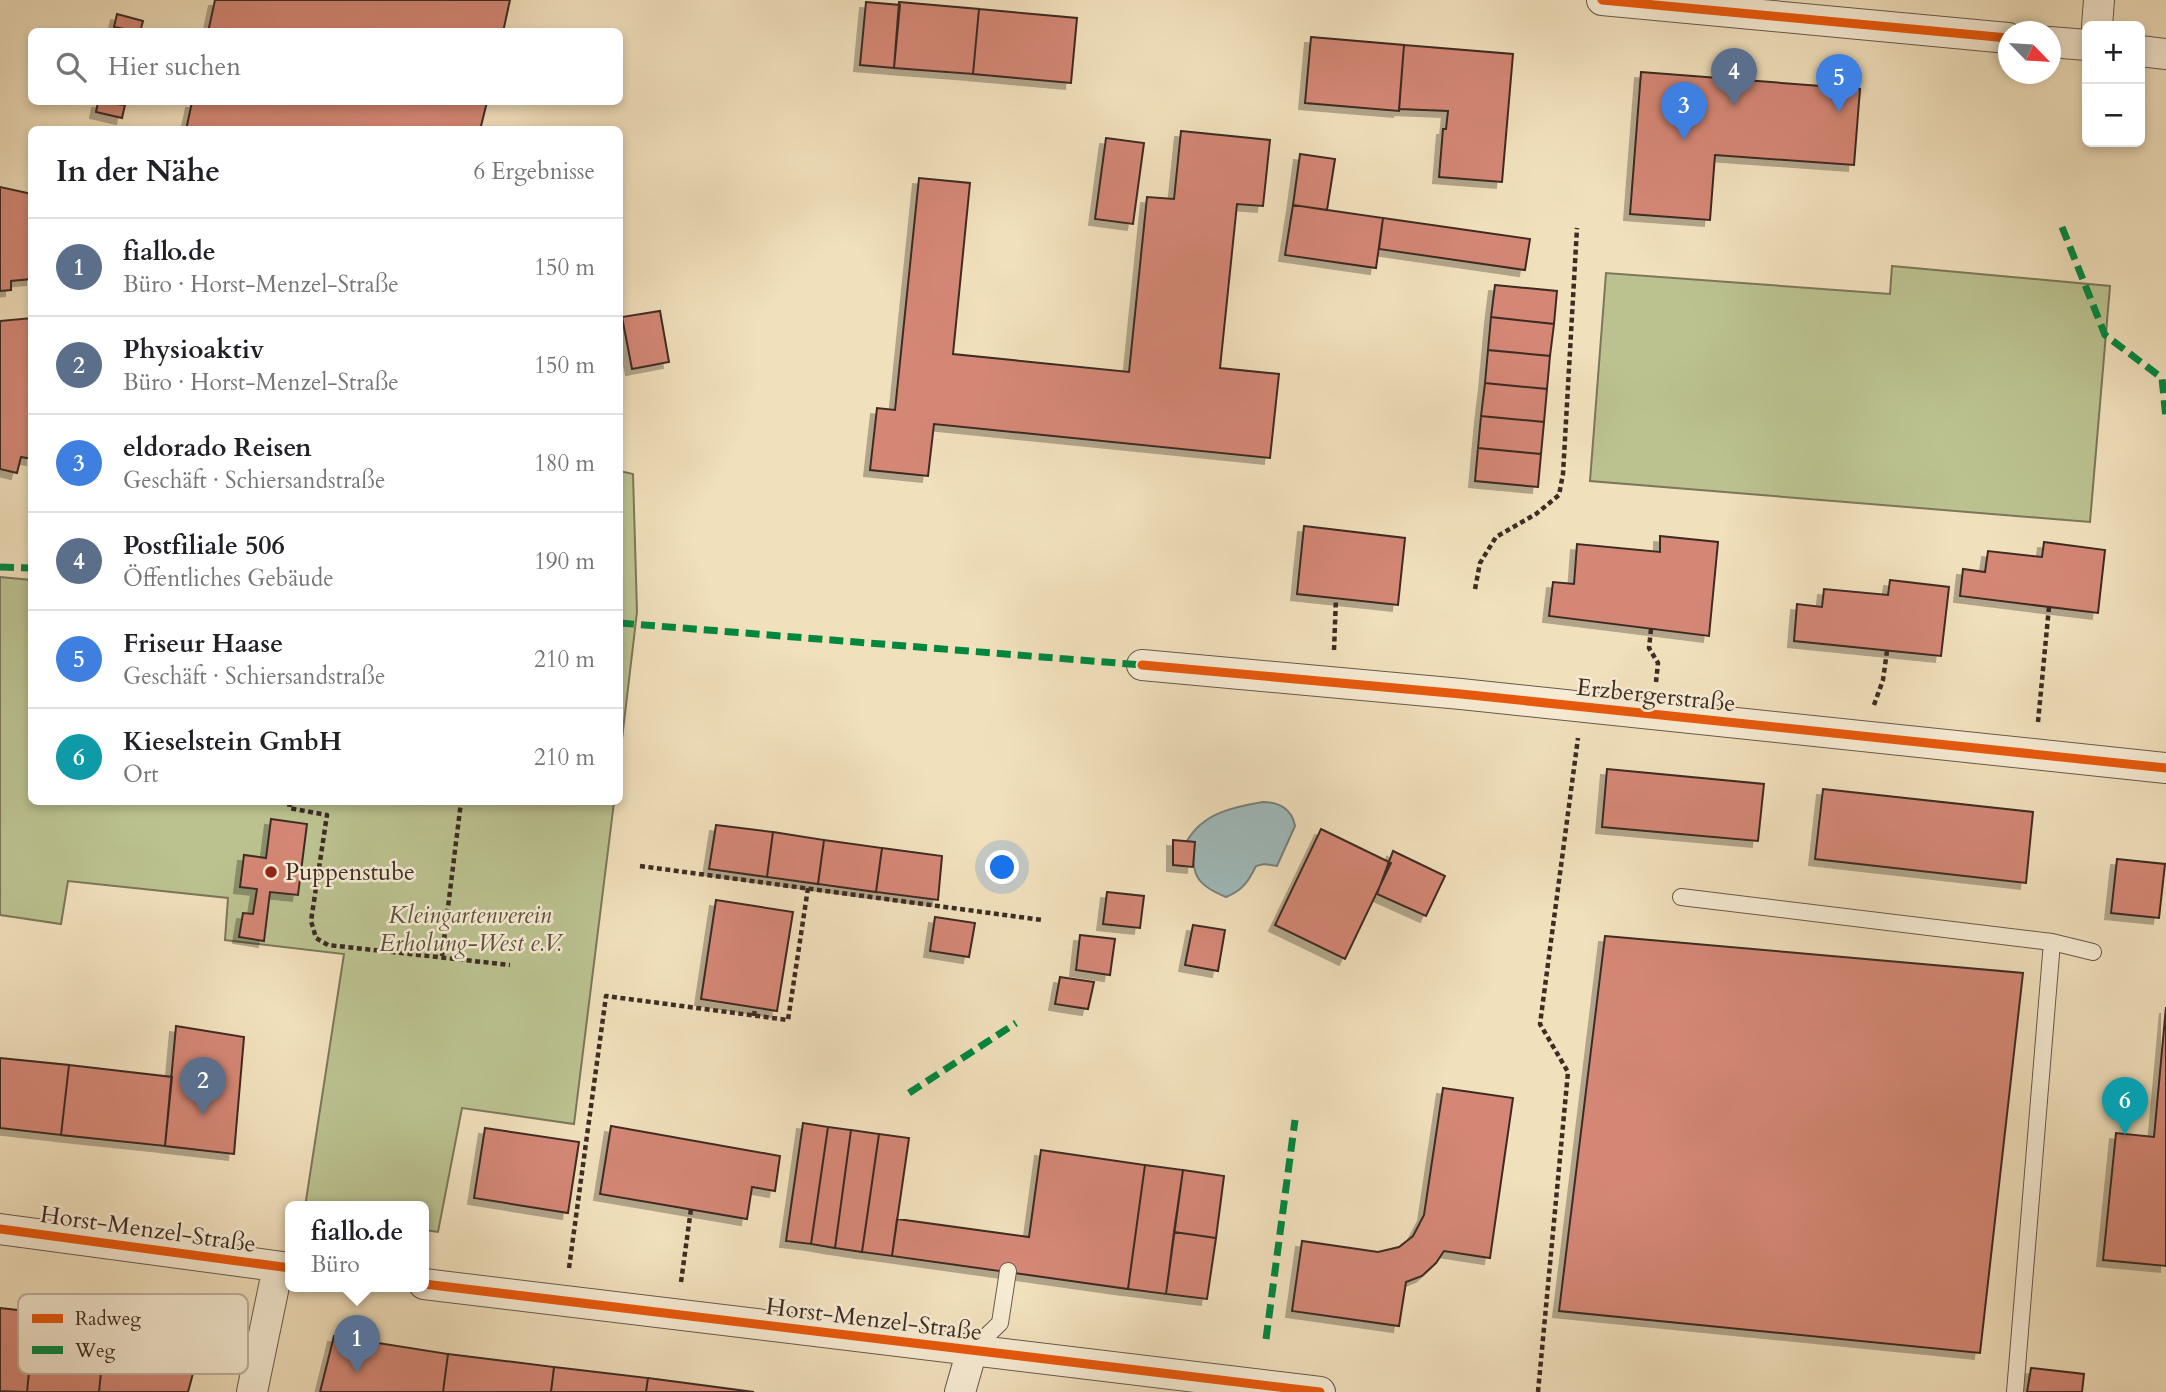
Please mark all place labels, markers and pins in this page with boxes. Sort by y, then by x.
pin: 4 [1711,48,1757,106]
pin: 5 [1816,54,1862,112]
pin: 3 [1661,82,1707,140]
place label: Puppenstube [285,856,415,889]
marker: Puppenstube [263,864,279,880]
pin: 2 [180,1057,226,1115]
pin: 6 [2102,1077,2148,1135]
pin: 1 [334,1315,380,1373]

